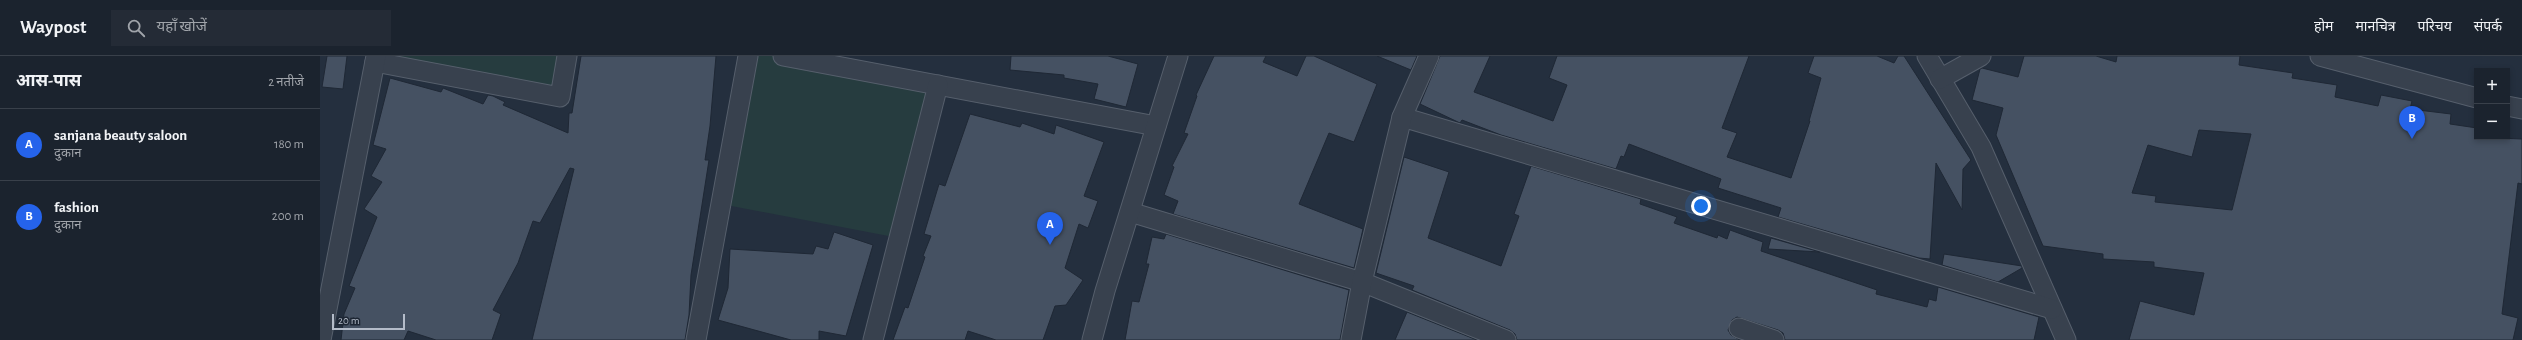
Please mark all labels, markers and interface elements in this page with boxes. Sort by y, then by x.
search box [111,10,391,46]
icon: search [125,17,147,39]
text: Waypost [20,18,87,37]
text: यहाँ खोजें [157,19,207,34]
text: होम [2314,20,2333,34]
text: मानचित्र [2355,20,2396,34]
text: परिचय [2418,20,2452,34]
text: संपर्क [2474,20,2502,34]
map controls [2474,68,2510,140]
button: + [2474,68,2510,104]
text: आस-पास [16,72,81,89]
text: 2 नतीजे [268,76,304,89]
button: − [2474,104,2510,140]
pin: B [2399,106,2425,139]
text: sanjana beauty saloon [54,128,187,143]
text: A [25,138,33,151]
text: 180 m [274,138,304,151]
text: दुकान [54,147,81,160]
your location [1691,196,1711,216]
text: fashion [54,200,99,215]
text: B [25,210,33,223]
text: 200 m [272,210,304,223]
pin: A [1037,212,1063,245]
text: दुकान [54,219,81,232]
scale bar [332,312,405,331]
text: 20 m [338,315,359,326]

